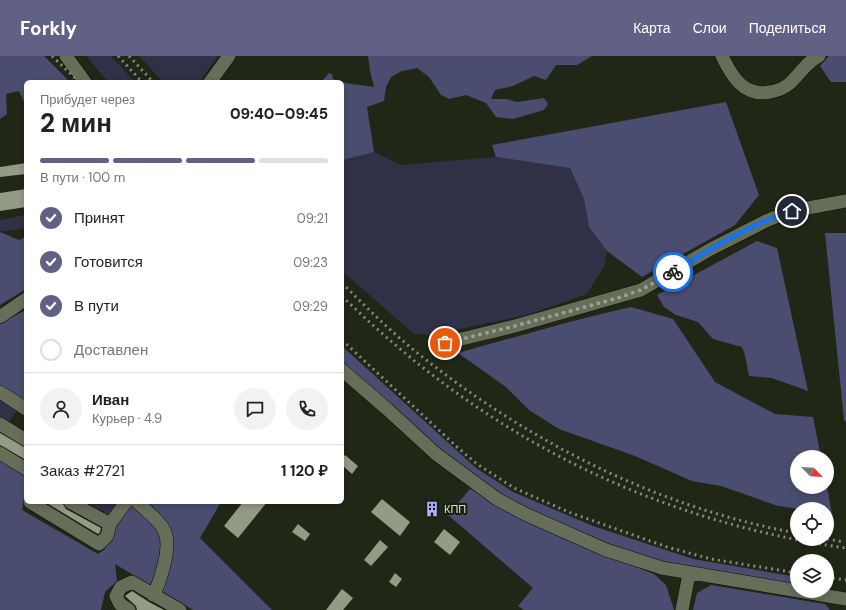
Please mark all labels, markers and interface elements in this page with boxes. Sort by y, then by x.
text: Forkly [20,16,77,41]
text: Карта [633,19,671,37]
text: Слои [693,19,727,37]
text: Поделиться [749,19,826,37]
text: Прибудет через [40,91,135,108]
text: 09:40–09:45 [230,104,328,124]
text: 2 мин [40,106,112,140]
text: В пути · 100 m [40,169,125,186]
pin [775,194,809,228]
icon: home [781,200,803,222]
icon: check [40,207,62,229]
text: Принят [74,208,125,228]
text: 09:21 [297,210,328,227]
icon: check [40,251,62,273]
text: Готовится [74,252,143,272]
courier [653,252,693,292]
text: 09:23 [293,254,328,271]
icon: bike [662,261,684,283]
icon: check [40,295,62,317]
text: В пути [74,296,119,316]
text: 09:29 [293,298,328,315]
pin [428,326,462,360]
icon: bag [434,332,456,354]
text: Доставлен [74,340,148,360]
button: person [40,388,82,430]
button: chat [234,388,276,430]
button: phone [286,388,328,430]
text: Иван [92,390,129,410]
text: Курьер · 4.9 [92,410,162,427]
north arrow [790,450,834,494]
map controls [790,450,834,598]
text: Заказ #2721 [40,461,125,481]
text: 1 120 ₽ [281,461,328,481]
building icon: КПП [423,500,441,518]
place label: КПП [444,502,466,516]
button: locate [790,502,834,546]
button: layers [790,554,834,598]

